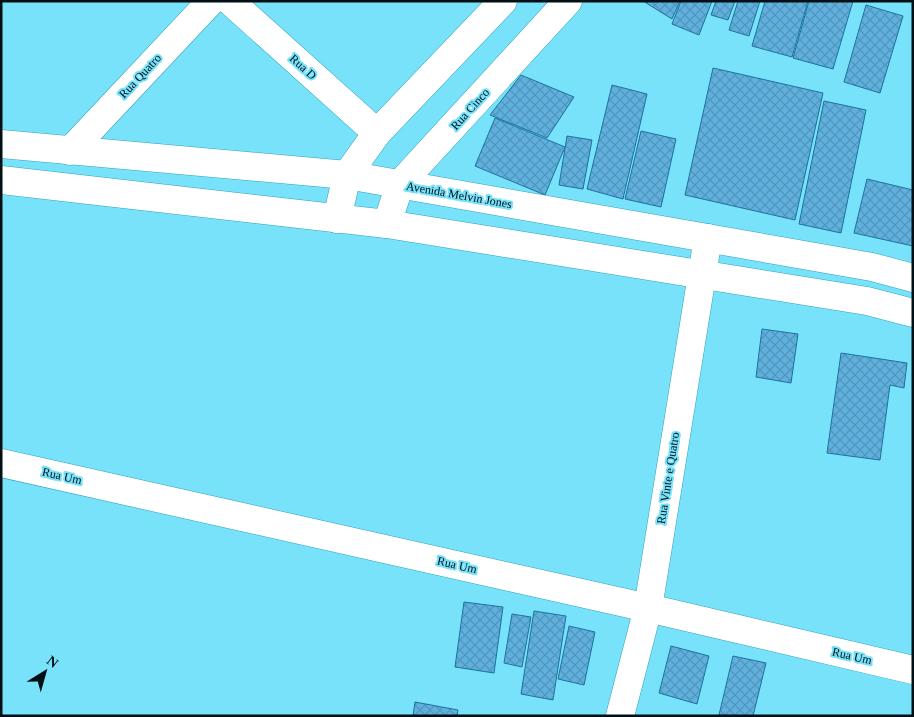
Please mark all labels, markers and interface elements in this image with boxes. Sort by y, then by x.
street label: Rua Quatro [116,51,164,101]
street label: Rua D [287,51,319,83]
street label: Rua Cinco [448,85,492,133]
street label: Avenida Melvin Jones [405,179,513,211]
street label: Rua Vinte e Quatro [654,431,682,525]
street label: Rua Um [41,465,84,488]
street label: Rua Um [436,554,479,577]
street label: Rua Um [831,645,874,668]
north arrow [20,647,70,697]
text: N [44,653,61,671]

